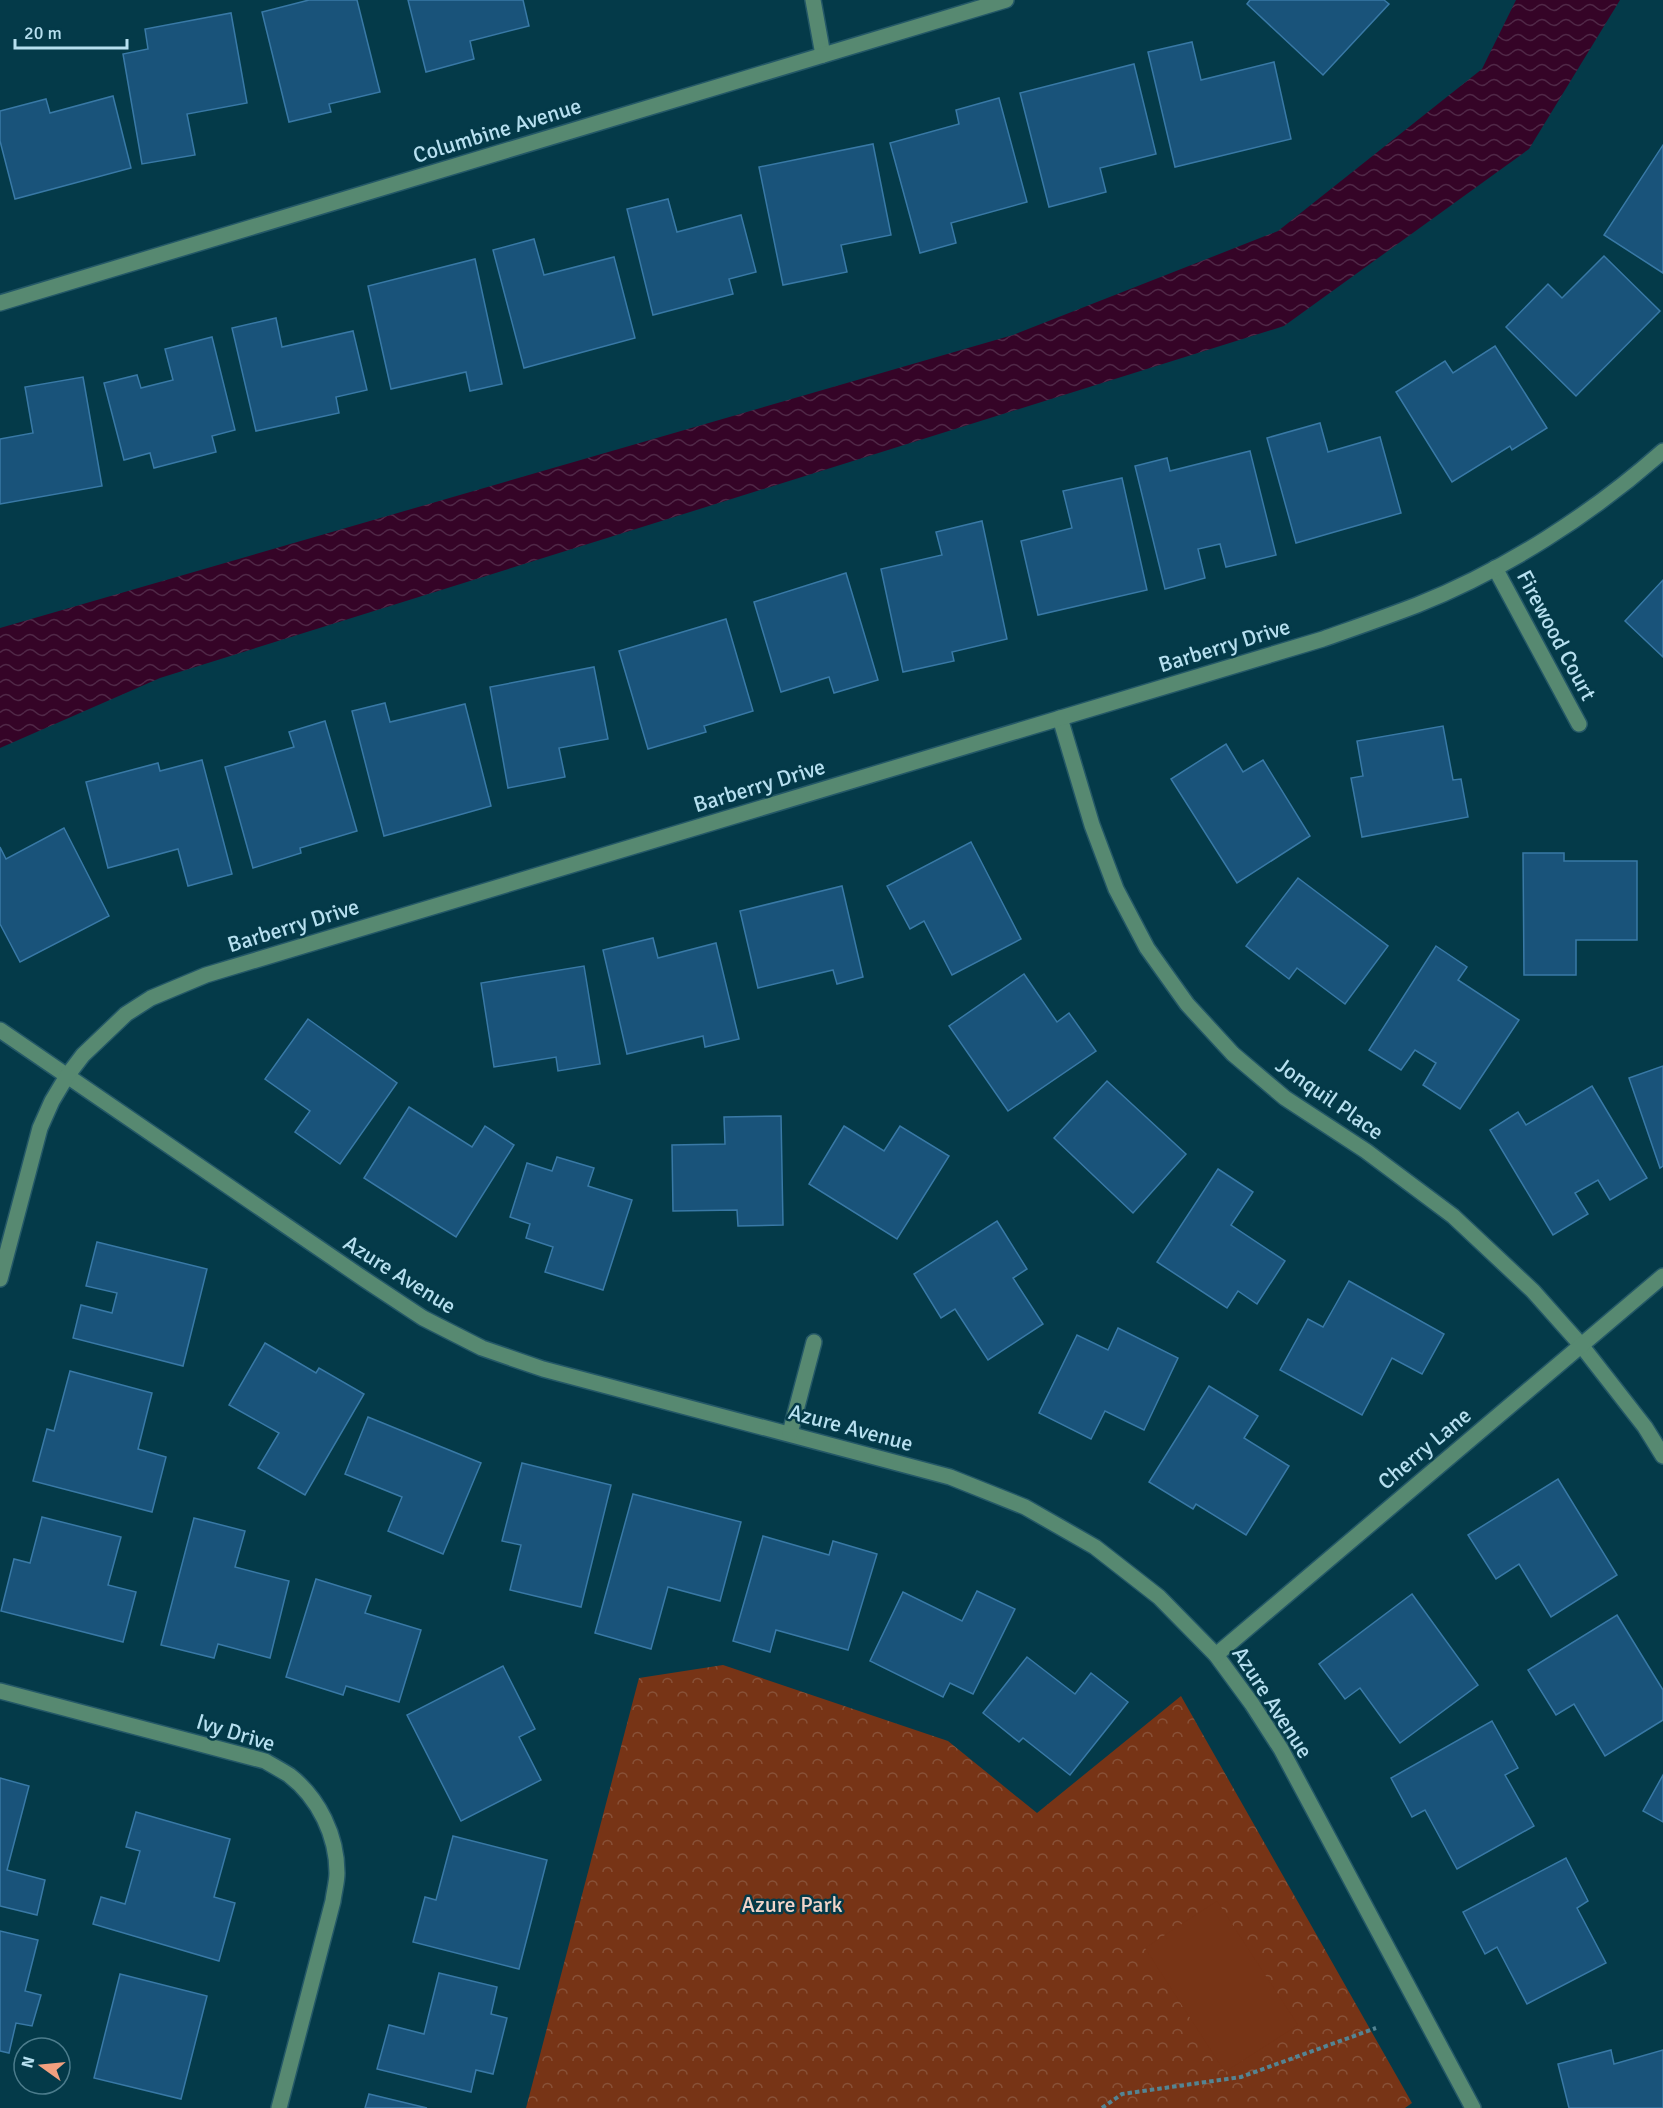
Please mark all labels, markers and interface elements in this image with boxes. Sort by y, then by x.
scale bar [15,12,128,50]
text: 20 m [24,22,62,44]
street label: Columbine Avenue [410,92,585,169]
street label: Firewood Court [1511,565,1602,705]
street label: Barberry Drive [1155,613,1293,678]
street label: Barberry Drive [690,753,828,818]
street label: Barberry Drive [224,893,362,958]
street label: Jonquil Place [1271,1051,1389,1145]
street label: Azure Avenue [338,1229,461,1320]
street label: Azure Avenue [786,1398,916,1457]
street label: Cherry Lane [1372,1402,1477,1495]
street label: Azure Avenue [1226,1641,1319,1763]
street label: Ivy Drive [193,1708,278,1757]
park label: Azure Park [741,1891,843,1918]
north arrow [12,2036,72,2096]
text: N [17,2054,40,2070]

